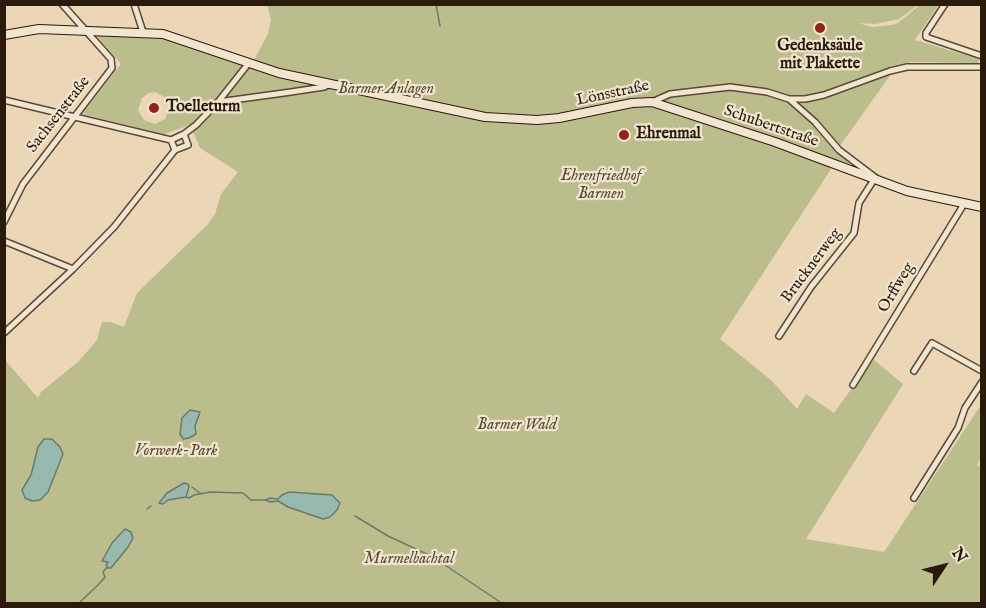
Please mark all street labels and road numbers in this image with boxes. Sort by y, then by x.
street label: Sachsenstraße [23,73,95,157]
street label: Lönsstraße [575,77,651,111]
street label: Schubertstraße [721,102,821,152]
street label: Brucknerweg [778,225,846,307]
street label: Orffweg [875,259,919,317]

